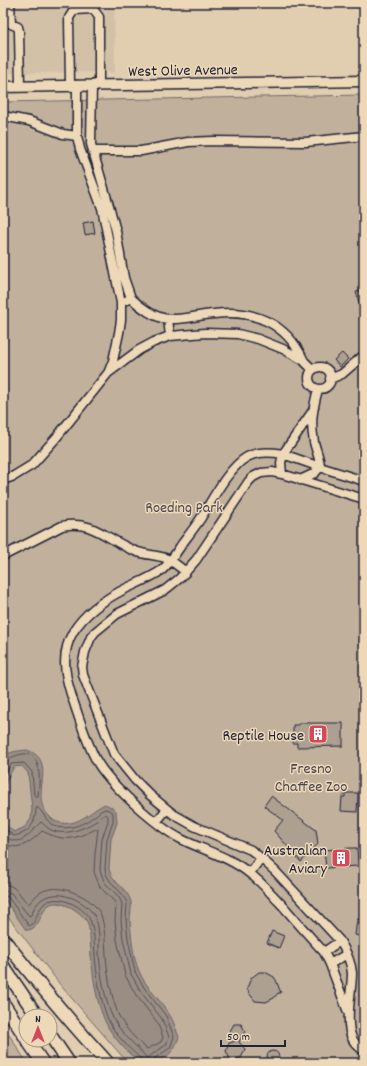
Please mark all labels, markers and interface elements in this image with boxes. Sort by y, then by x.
street label: West Olive Avenue [128,59,238,84]
park label: Roeding Park [145,497,223,520]
building icon: Reptile House [307,723,329,745]
place label: Reptile House [222,725,304,748]
park label: Fresno Chaffee Zoo [275,758,347,799]
place label: Australian Aviary [264,840,328,881]
building icon: Australian Aviary [330,847,352,869]
north arrow [18,1008,58,1048]
text: N [35,1012,41,1028]
scale bar [221,1022,285,1048]
text: 50 m [227,1029,250,1046]

